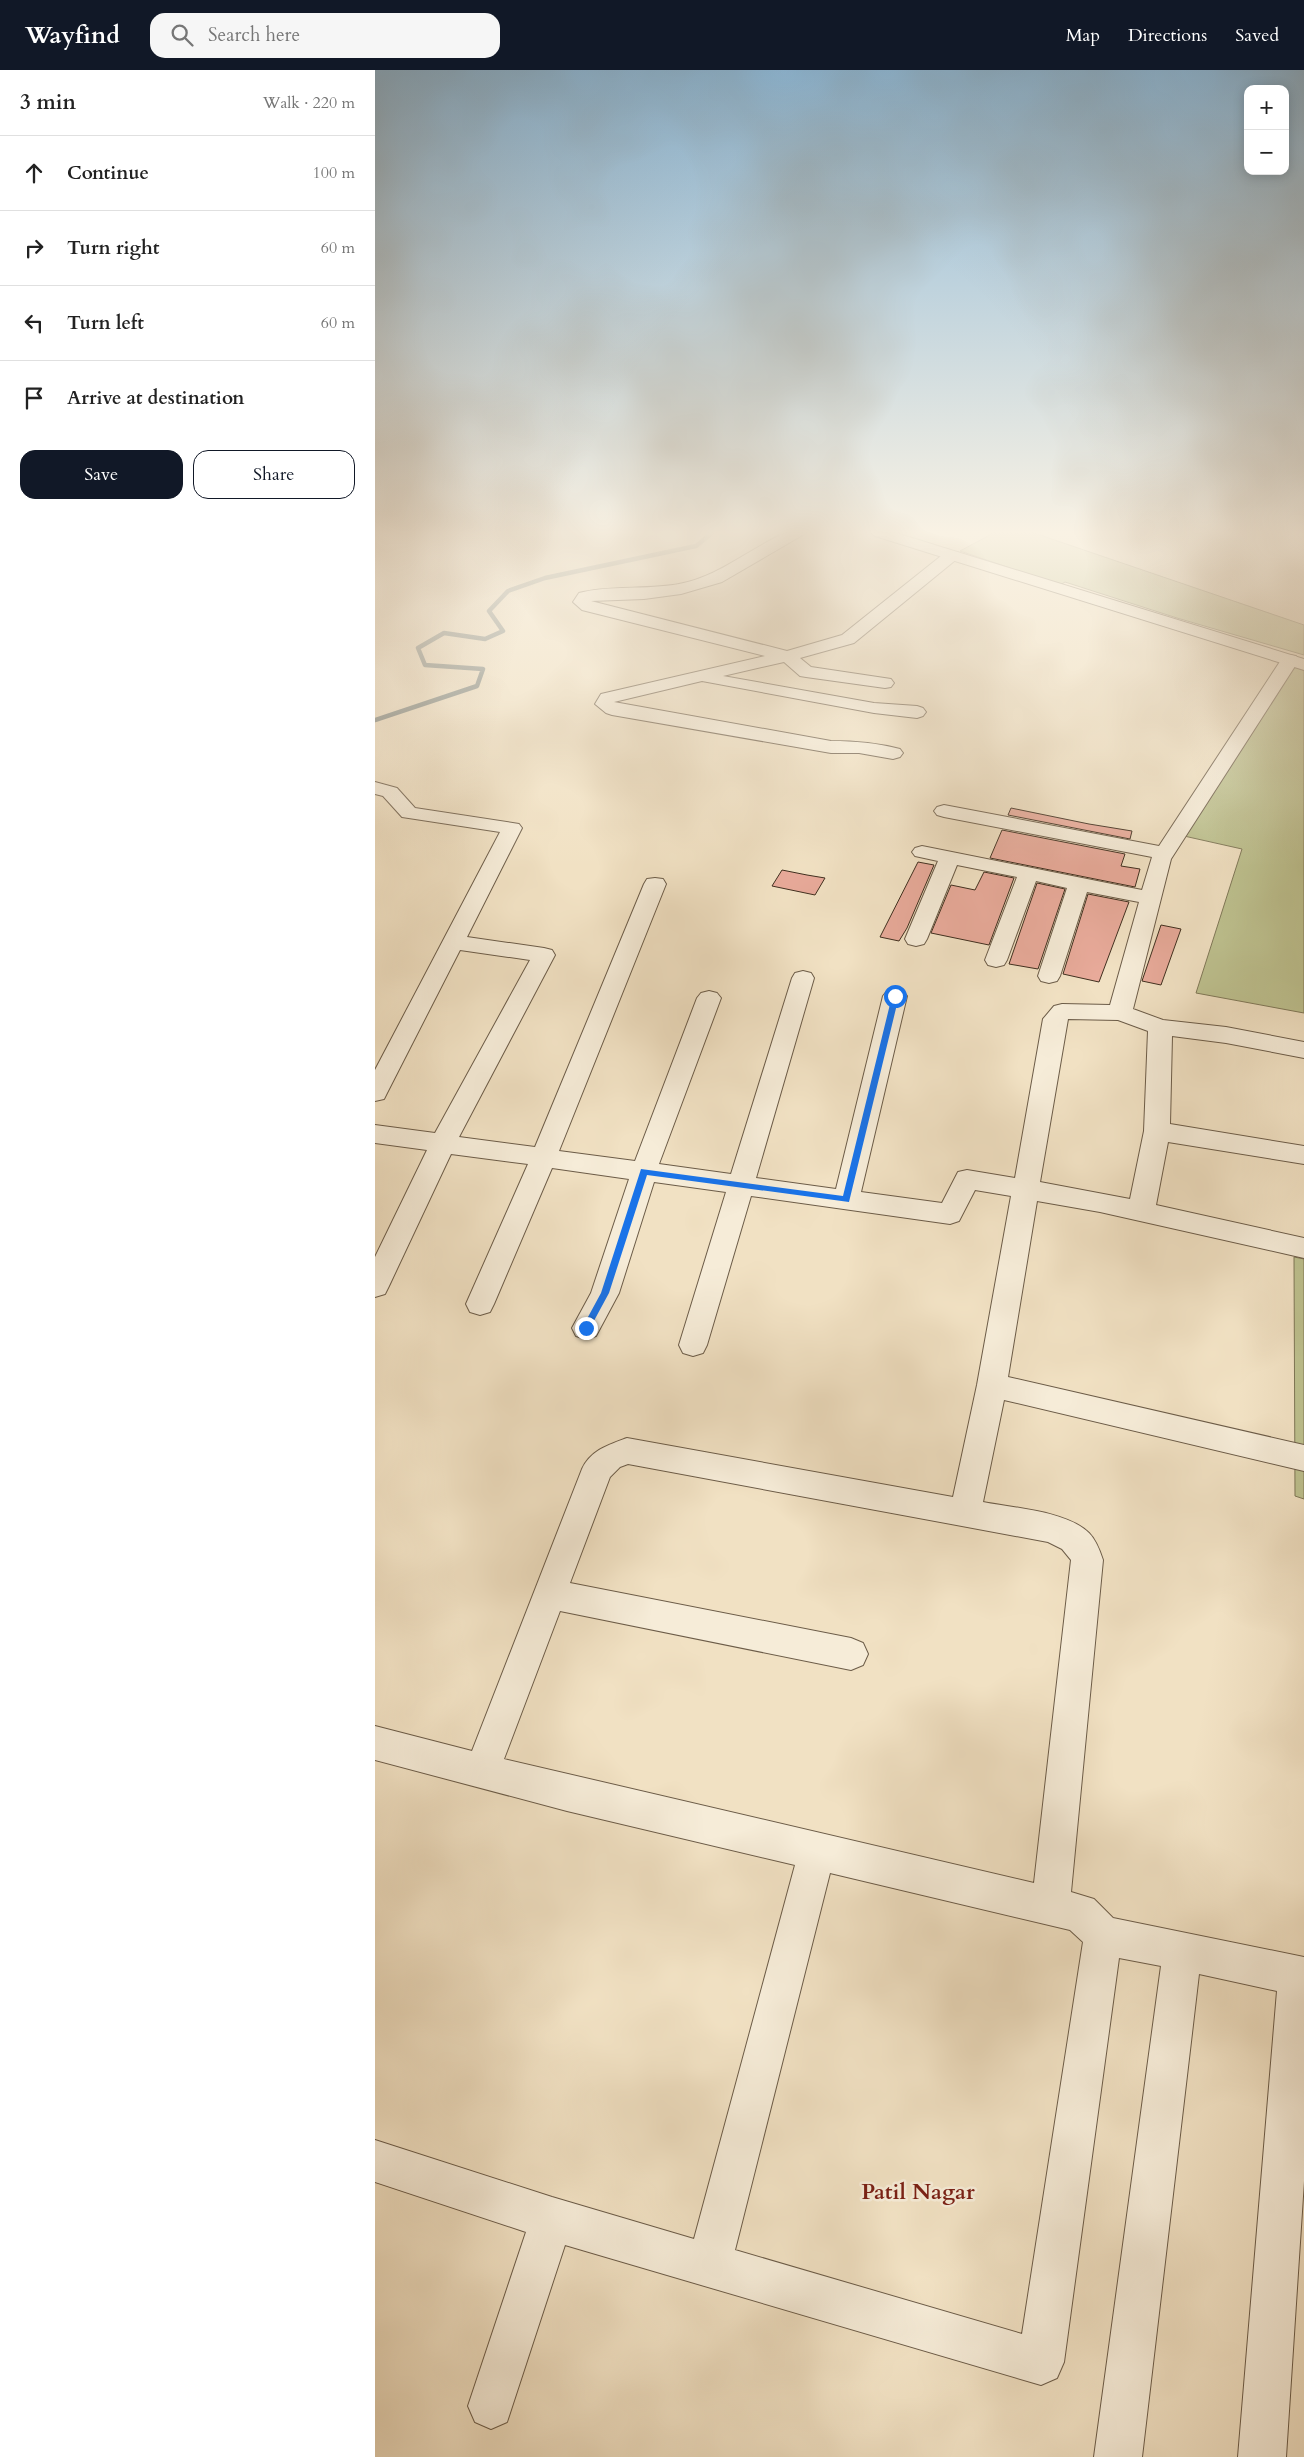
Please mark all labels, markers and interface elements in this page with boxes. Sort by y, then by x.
search box [150,13,500,58]
text: Wayfind [25,19,120,52]
icon: search [168,21,196,49]
text: Search here [208,22,300,48]
text: Map [1066,23,1100,48]
text: Directions [1128,23,1207,48]
text: Saved [1235,23,1279,48]
map controls [1244,85,1289,175]
button: + [1244,85,1289,130]
text: 3 min [20,88,76,117]
text: Walk · 220 m [263,92,355,114]
button: − [1244,130,1289,175]
icon: ahead [20,159,48,187]
text: Continue [67,160,149,186]
text: 100 m [313,162,355,184]
icon: right [20,234,48,262]
text: Turn right [67,235,159,261]
text: 60 m [321,237,355,259]
icon: left [20,309,48,337]
text: Turn left [67,310,144,336]
text: 60 m [321,312,355,334]
icon: arrive [20,384,48,412]
text: Arrive at destination [67,385,244,411]
button: Save [20,450,183,499]
button: Share [193,450,355,499]
route start [884,985,907,1008]
route end [575,1317,598,1340]
district label: Patil Nagar [861,2177,975,2207]

